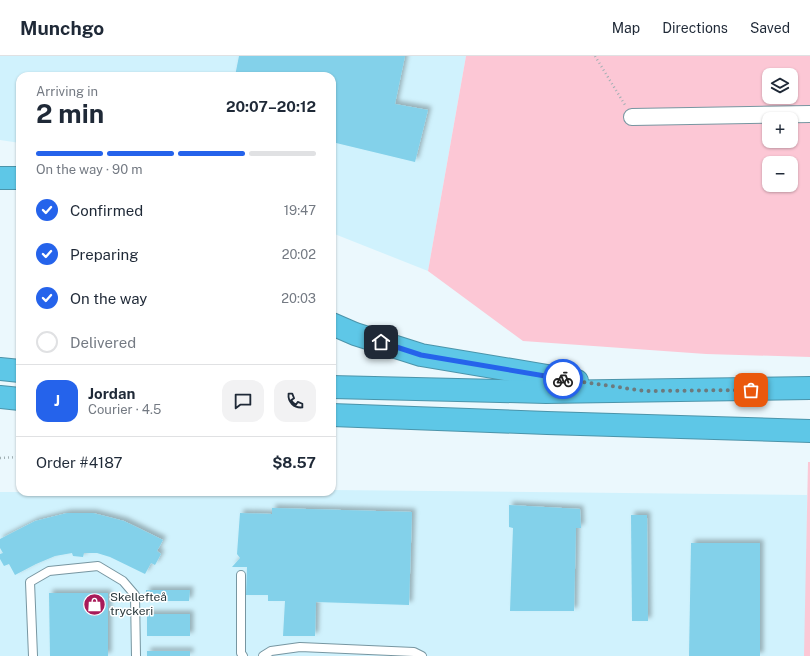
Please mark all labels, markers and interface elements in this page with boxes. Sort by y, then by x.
text: Munchgo [20,17,104,39]
text: Map [612,20,640,36]
text: Directions [662,20,728,36]
text: Saved [750,20,790,36]
map controls [762,68,798,192]
button: layers [762,68,798,104]
text: Arriving in [36,84,98,99]
text: 2 min [36,98,104,129]
text: 20:07–20:12 [226,98,316,115]
button: + [762,112,798,148]
button: − [762,156,798,192]
text: On the way · 90 m [36,162,143,177]
icon: check [36,199,58,221]
text: Confirmed [70,202,143,219]
text: 19:47 [284,203,316,218]
icon: check [36,243,58,265]
text: Preparing [70,246,139,263]
text: 20:02 [282,247,316,262]
icon: check [36,287,58,309]
text: On the way [70,290,147,307]
text: 20:03 [281,291,316,306]
pin [364,325,398,359]
icon: home [370,331,392,353]
text: Delivered [70,334,136,351]
courier [543,359,583,399]
icon: bike [552,368,574,390]
pin [734,373,768,407]
icon: bag [740,379,762,401]
button: chat [222,380,264,422]
button: phone [274,380,316,422]
text: Jordan [88,385,135,402]
text: J [54,392,60,409]
text: Courier · 4.5 [88,402,161,417]
text: Order #4187 [36,454,123,471]
text: $8.57 [272,454,316,471]
place label: Skellefteå tryckeri [110,590,167,618]
shop icon: Skellefteå tryckeri [82,591,108,617]

